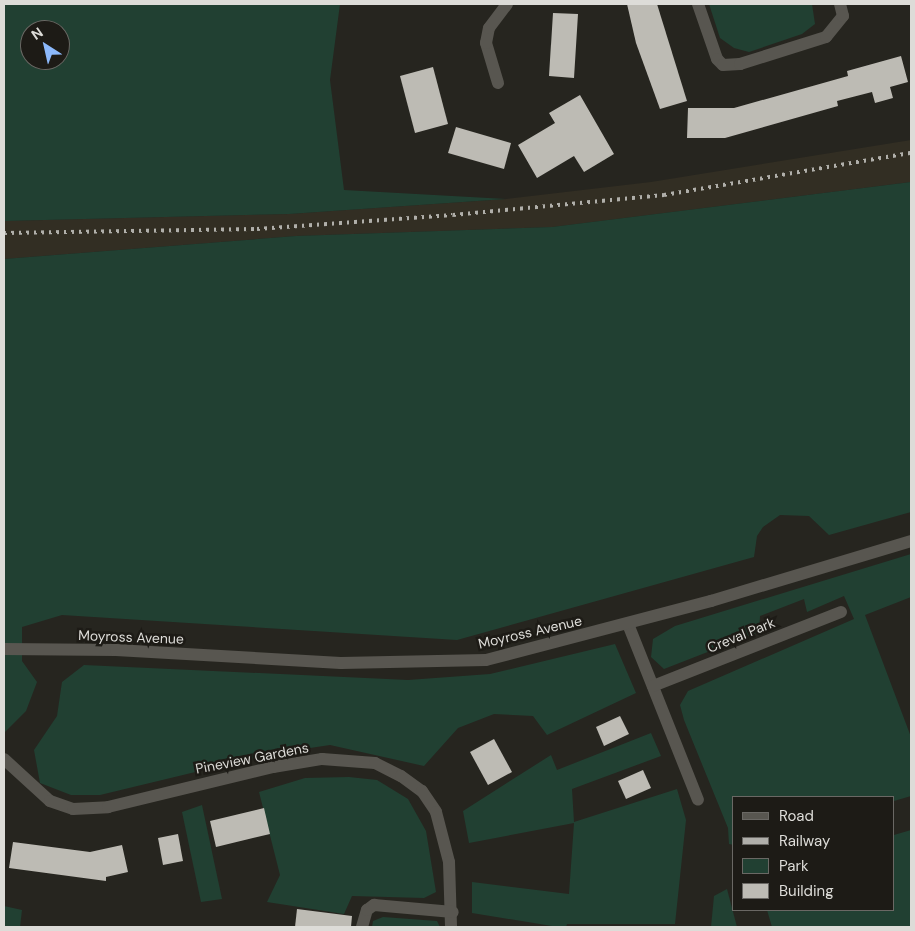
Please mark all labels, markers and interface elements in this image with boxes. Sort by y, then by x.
north arrow [20,20,70,70]
text: N [28,23,46,44]
street label: Moyross Avenue [477,612,583,652]
street label: Creval Park [705,614,777,656]
street label: Moyross Avenue [78,627,184,647]
street label: Pineview Gardens [194,739,310,777]
legend [732,796,895,911]
text: Road [779,806,814,826]
text: Railway [779,831,830,851]
text: Park [779,856,809,876]
text: Building [779,881,834,901]

